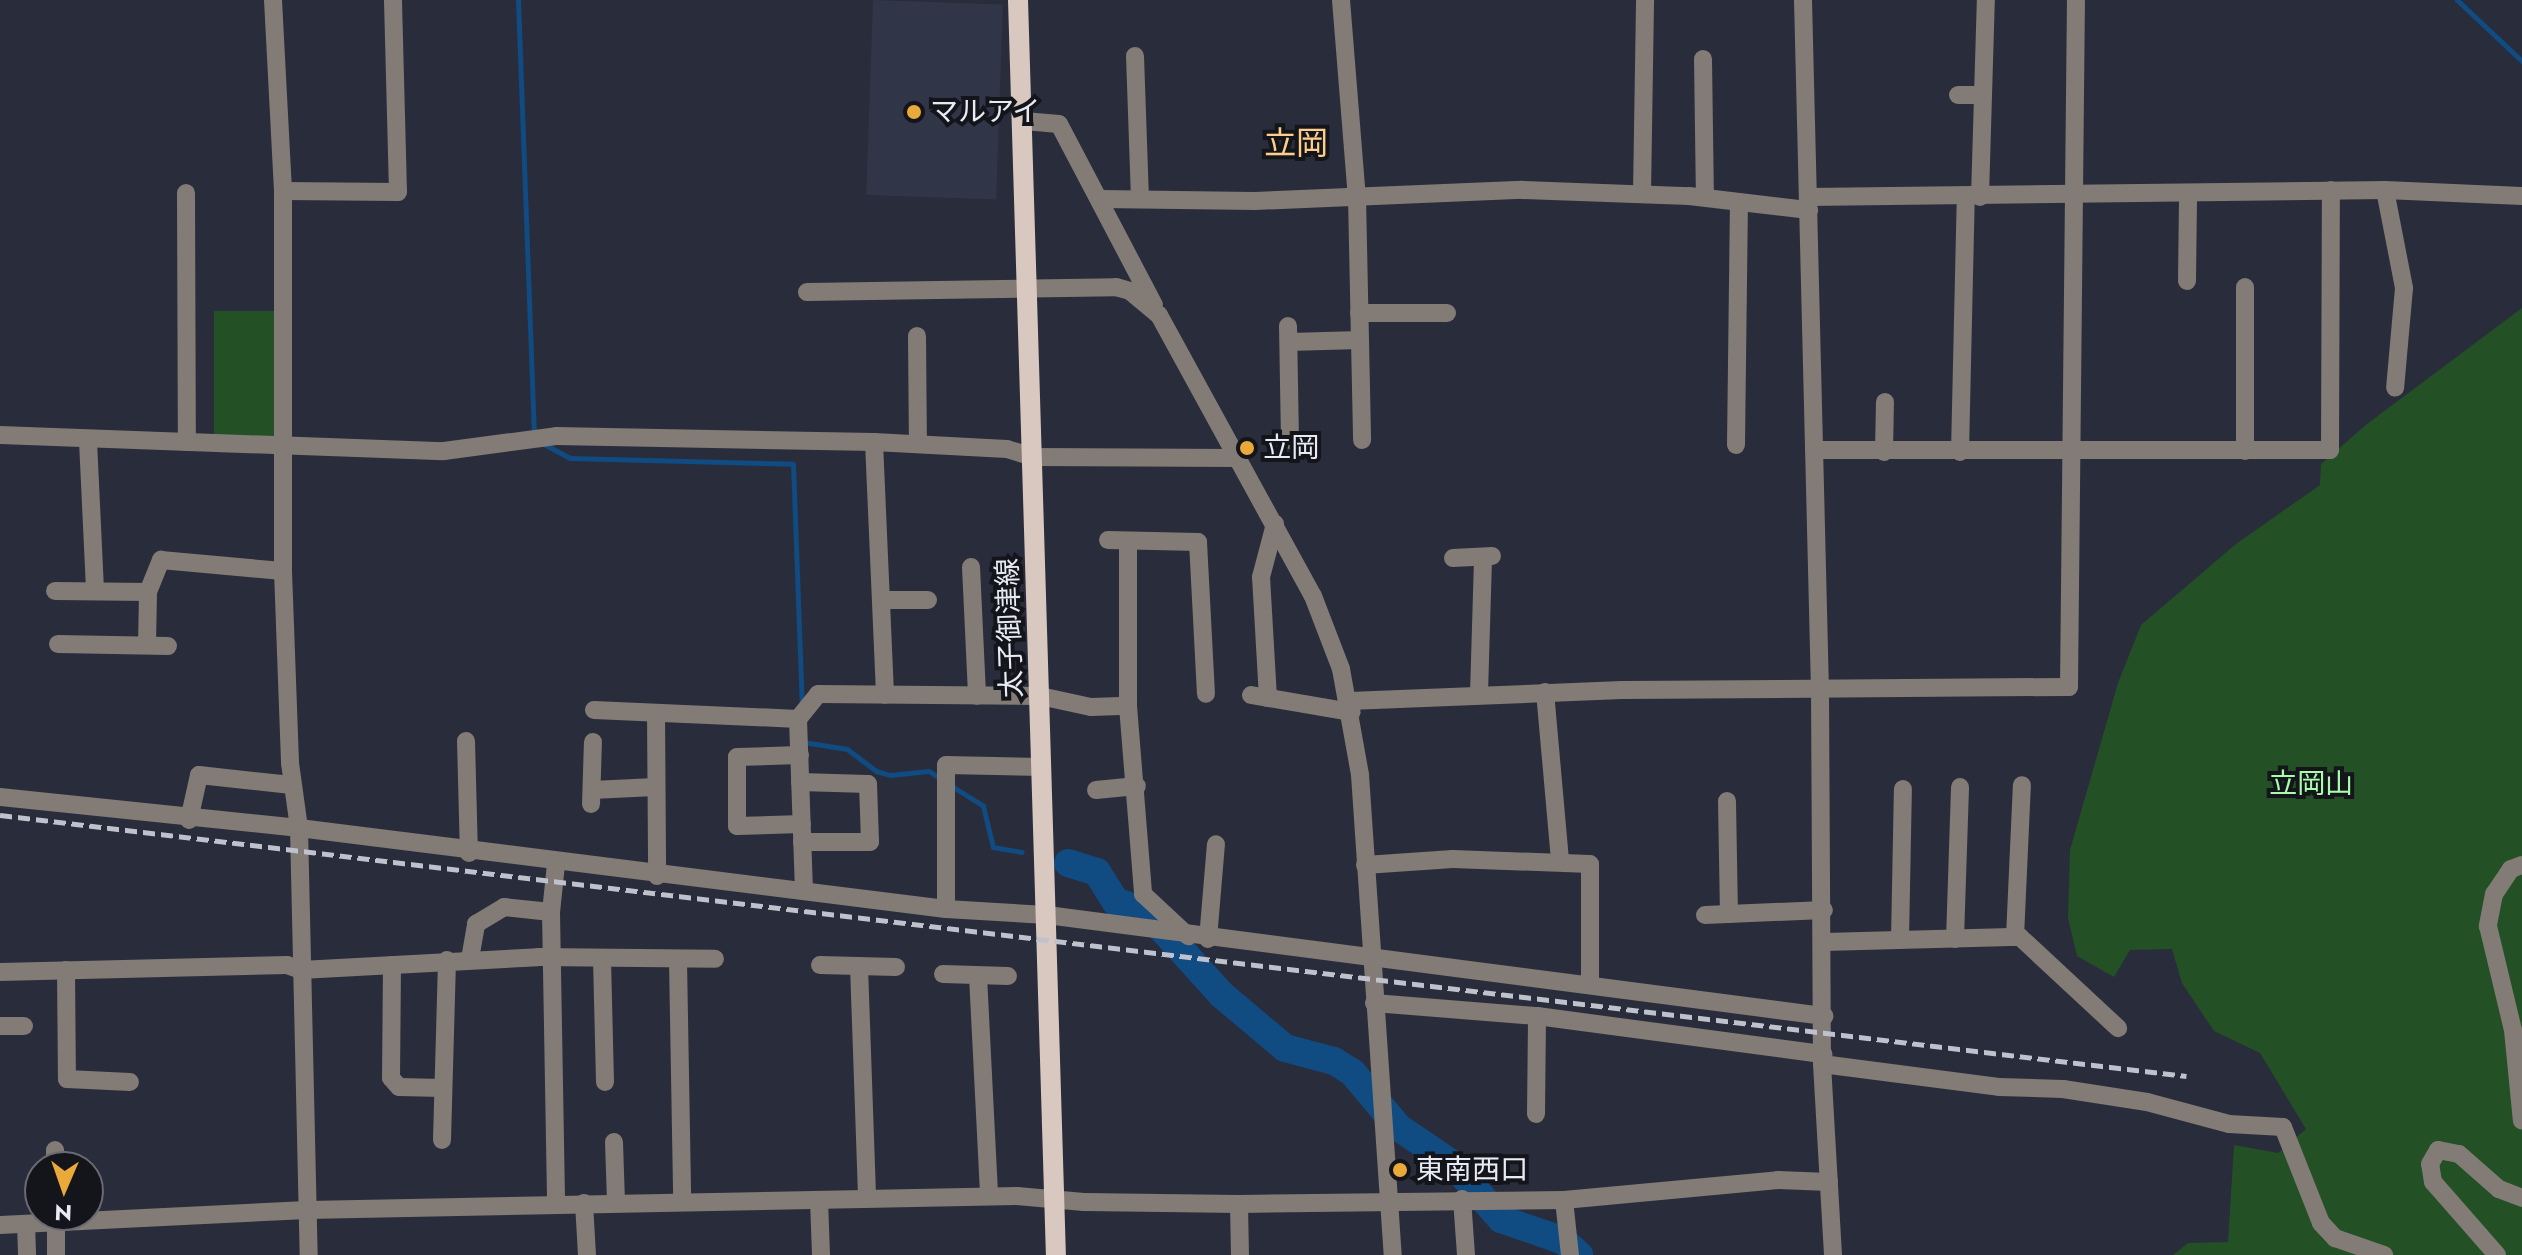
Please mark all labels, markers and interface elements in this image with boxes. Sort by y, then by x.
place label: マルアイ [930,95,1042,129]
marker: マルアイ [905,103,923,121]
district label: 立岡 [1264,124,1328,162]
place label: 立岡 [1263,431,1319,465]
marker: 立岡 [1238,439,1256,457]
street label: 太子御津線 [991,557,1029,699]
park label: 立岡山 [2269,767,2353,801]
north arrow [24,1151,104,1231]
place label: 東南西口 [1416,1153,1528,1187]
marker: 東南西口 [1391,1161,1409,1179]
text: N [54,1197,73,1229]

